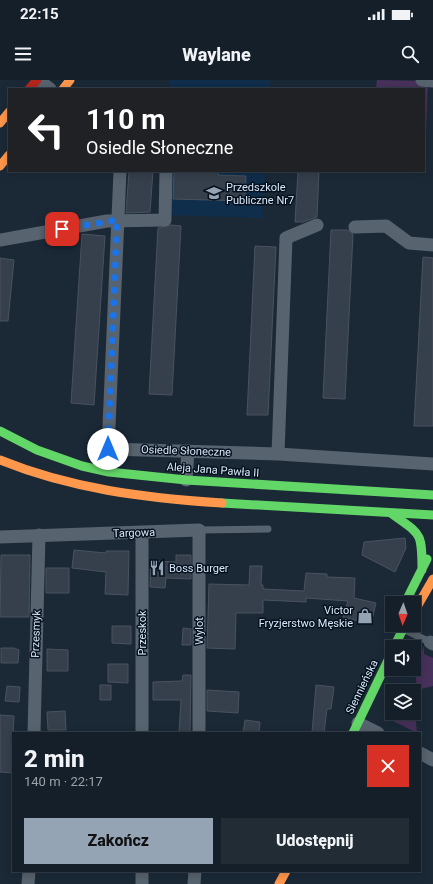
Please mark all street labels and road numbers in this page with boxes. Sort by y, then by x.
street label: Osiedle Słoneczne [141,443,231,459]
street label: Aleja Jana Pawła II [166,460,260,480]
street label: Targowa [113,526,155,540]
street label: Przesmyk [29,609,43,658]
street label: Przeskok [136,610,149,655]
street label: Wylot [193,617,206,645]
street label: Siennieńska [343,658,381,716]

